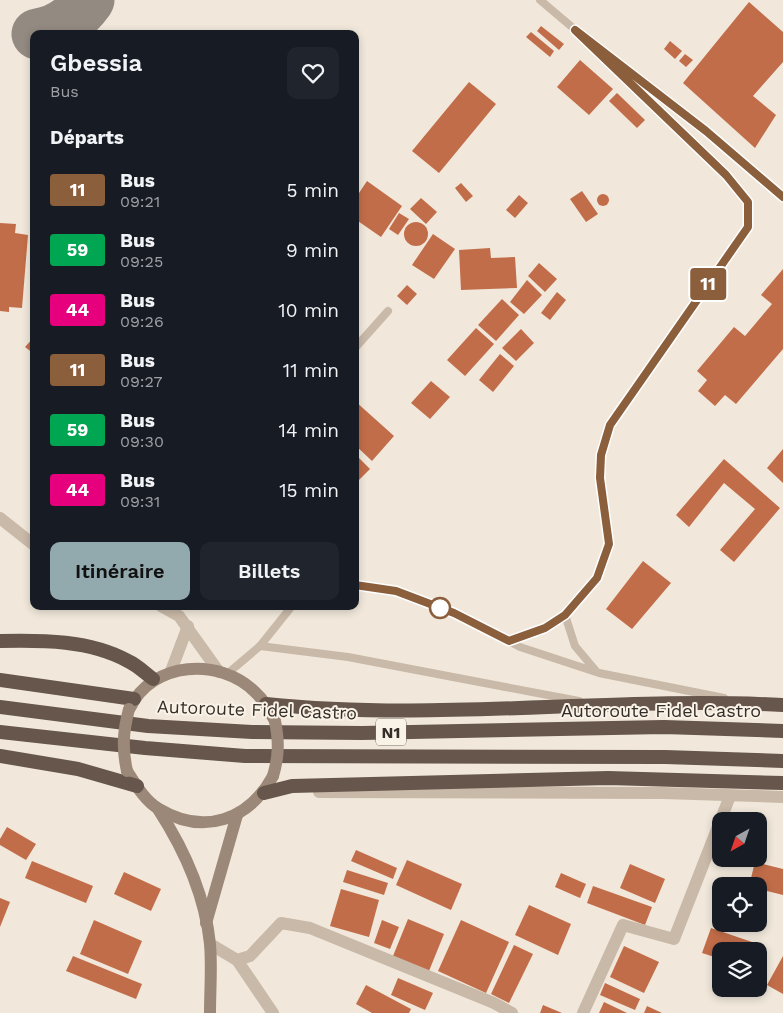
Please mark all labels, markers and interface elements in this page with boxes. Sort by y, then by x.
button: heart [287,47,339,99]
text: Gbessia [50,49,142,77]
text: Bus [50,82,79,101]
text: Départs [50,126,124,149]
text: Bus [120,169,155,192]
text: 11 [70,179,85,200]
text: 5 min [287,179,339,202]
text: 09:21 [120,192,160,211]
text: Bus [120,229,155,252]
text: 59 [67,239,88,260]
text: 9 min [286,239,339,262]
text: 09:25 [120,252,163,271]
line badge: 11 [686,268,730,300]
text: 11 [700,273,716,294]
text: Bus [120,289,155,312]
text: 44 [66,299,89,320]
text: 10 min [278,299,339,322]
text: 09:26 [120,312,164,331]
text: Bus [120,349,155,372]
text: 11 [70,359,85,380]
text: 11 min [283,359,339,382]
text: 09:27 [120,372,163,391]
text: Bus [120,409,155,432]
text: 59 [67,419,88,440]
text: 14 min [279,419,339,442]
text: 09:30 [120,432,164,451]
text: Bus [120,469,155,492]
text: 44 [66,479,89,500]
text: 15 min [279,479,339,502]
text: 09:31 [120,492,160,511]
button: Itinéraire [50,542,190,600]
button: Billets [200,542,339,600]
unlabelled marker [429,597,451,619]
street label: Autoroute Fidel Castro [157,696,357,723]
street label: Autoroute Fidel Castro [561,700,761,721]
road number: N1 [376,719,406,746]
north arrow [712,812,768,868]
map controls [712,812,767,997]
button: locate [712,877,767,932]
button: layers [712,942,767,997]

